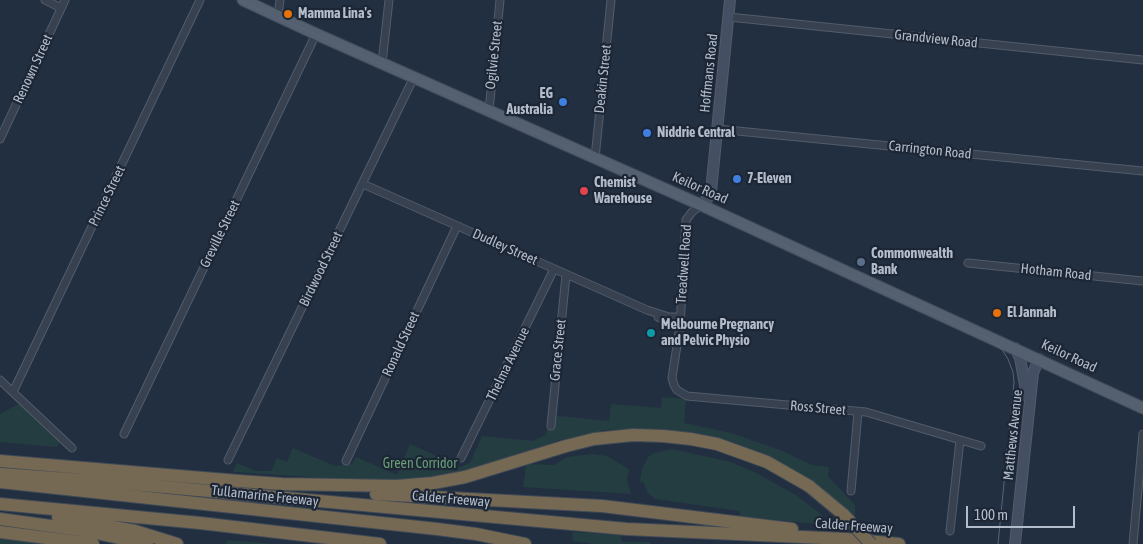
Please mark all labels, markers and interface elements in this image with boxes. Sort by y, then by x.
place label: Mamma Lina's [298,6,372,22]
marker: Mamma Lina's [282,8,294,20]
street label: Ogilvie Street [482,20,506,90]
street label: Grandview Road [894,26,978,52]
street label: Renown Street [10,32,56,106]
street label: Hoffmans Road [697,33,721,113]
street label: Deakin Street [591,44,615,114]
place label: EG Australia [507,86,553,118]
marker: EG Australia [557,96,569,108]
place label: Niddrie Central [657,125,735,141]
marker: Niddrie Central [641,127,653,139]
street label: Carrington Road [888,137,972,163]
street label: Prince Street [85,163,129,229]
street label: Keilor Road [670,168,730,208]
place label: 7-Eleven [747,171,792,187]
marker: 7-Eleven [731,173,743,185]
place label: Chemist Warehouse [594,175,652,208]
marker: Chemist Warehouse [578,185,590,197]
street label: Greville Street [196,198,244,270]
street label: Treadwell Road [673,224,695,304]
street label: Dudley Street [470,225,540,269]
street label: Birdwood Street [296,229,346,309]
place label: Commonwealth Bank [871,246,953,278]
marker: Commonwealth Bank [855,256,867,268]
street label: Hotham Road [1020,260,1092,284]
place label: El Jannah [1007,305,1056,321]
marker: El Jannah [991,307,1003,319]
street label: Ronald Street [379,309,423,379]
place label: Melbourne Pregnancy and Pelvic Physio [661,317,774,350]
street label: Grace Street [546,318,570,382]
street label: Thelma Avenue [483,324,533,404]
marker: Melbourne Pregnancy and Pelvic Physio [645,327,657,339]
street label: Keilor Road [1039,336,1099,376]
street label: Matthews Avenue [1000,389,1026,481]
street label: Ross Street [789,397,847,419]
park label: Green Corridor [383,456,457,472]
street label: Tullamarine Freeway [211,482,319,510]
street label: Calder Freeway [411,487,491,511]
scale bar [968,496,1077,528]
text: 100 m [974,506,1008,523]
street label: Calder Freeway [815,515,893,537]

